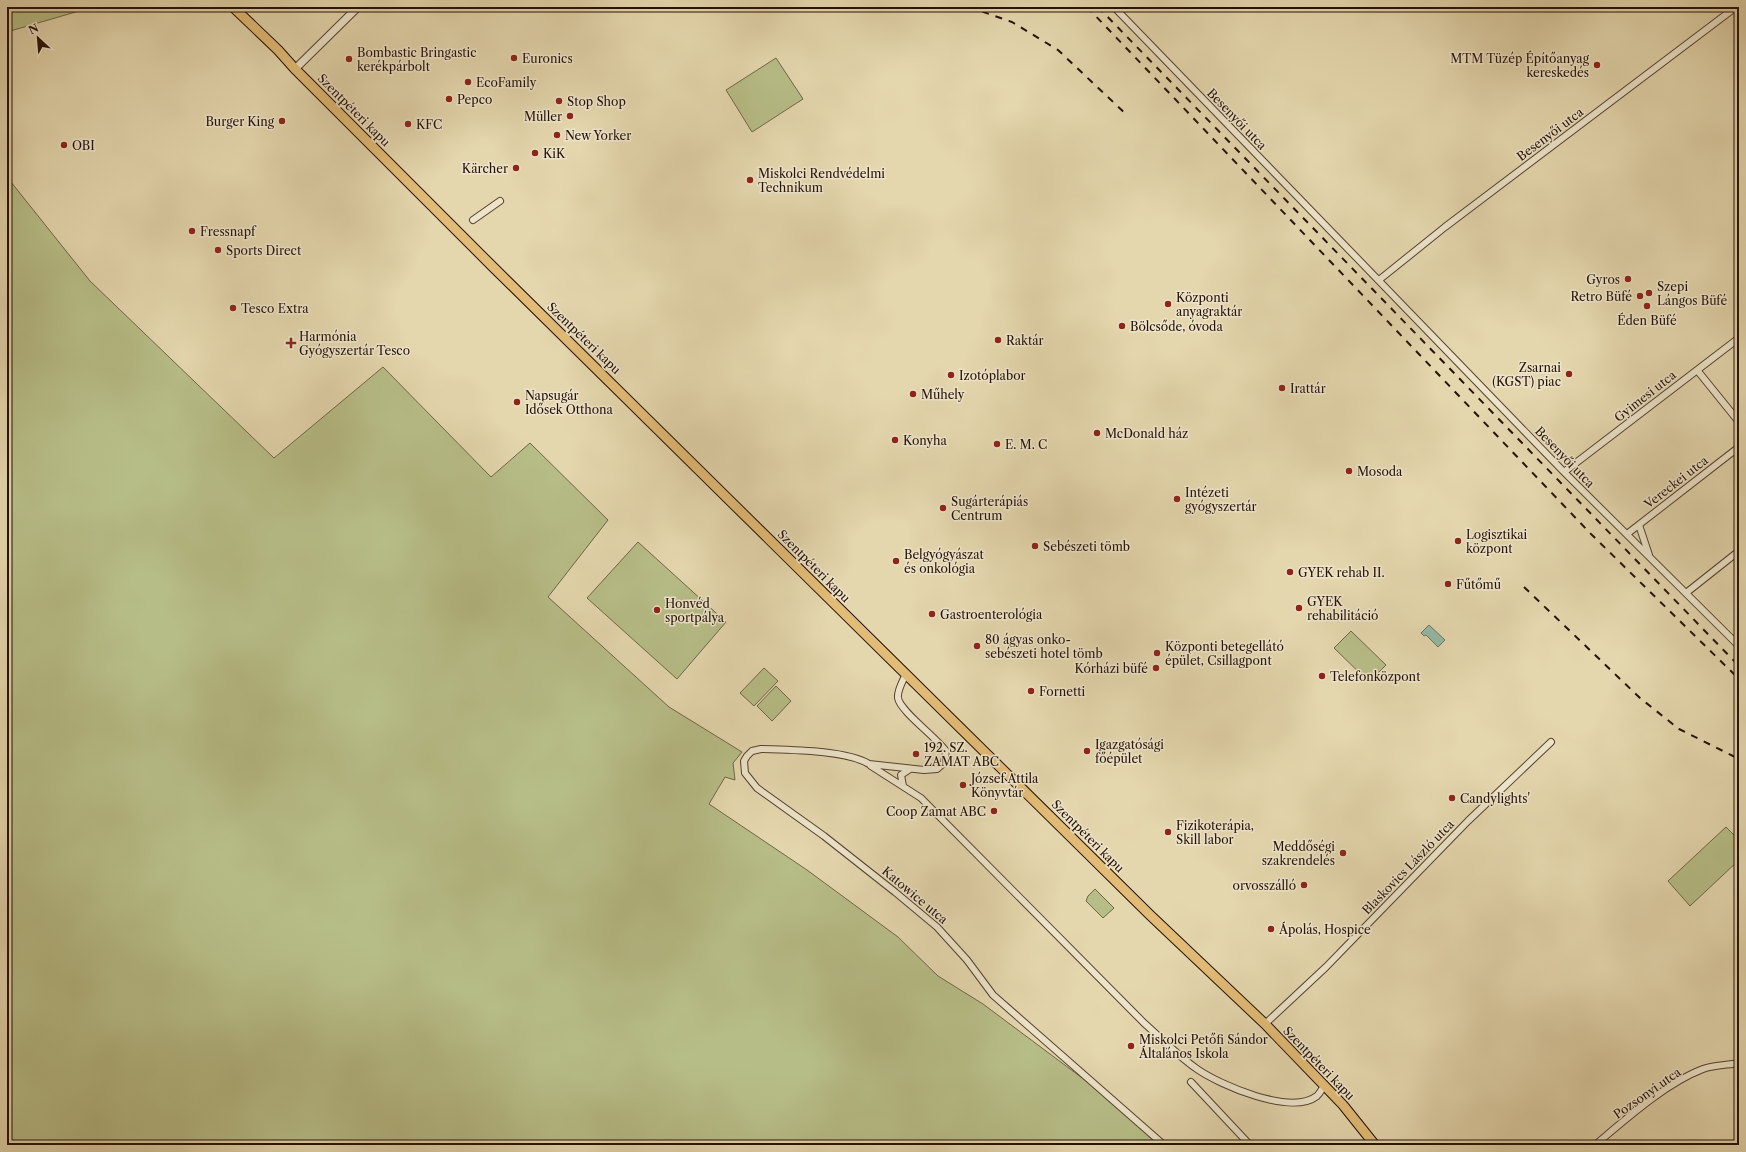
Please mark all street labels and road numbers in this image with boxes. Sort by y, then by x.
street label: Szentpéteri kapu [315,71,394,150]
street label: Besenyői utca [1204,85,1270,153]
street label: Besenyői utca [1514,104,1587,164]
street label: Szentpéteri kapu [544,299,624,377]
street label: Gyimesi utca [1611,367,1679,425]
street label: Besenyői utca [1532,423,1598,491]
street label: Vereckei utca [1640,452,1711,512]
street label: Szentpéteri kapu [775,527,854,606]
street label: Szentpéteri kapu [1049,797,1128,876]
street label: Blaskovics László utca [1359,816,1458,917]
street label: Katowice utca [879,863,951,927]
street label: Szentpéteri kapu [1280,1023,1358,1103]
street label: Pozsonyi utca [1610,1064,1684,1122]

